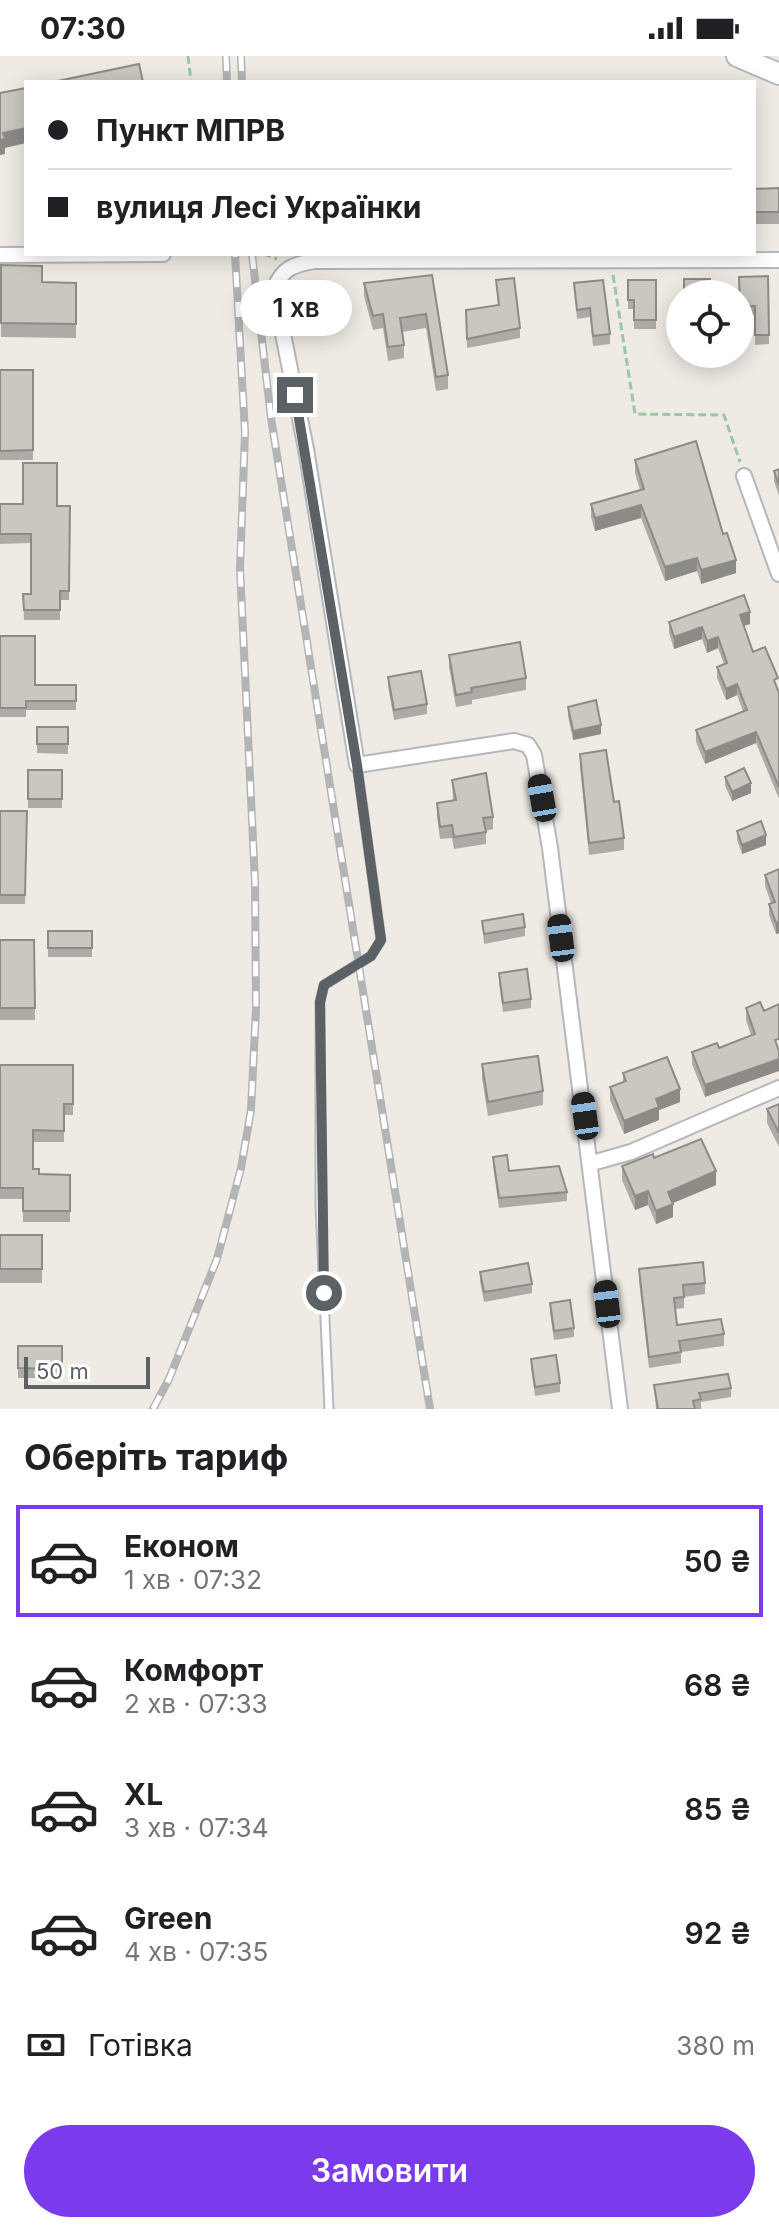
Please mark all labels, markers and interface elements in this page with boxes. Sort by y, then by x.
text: 07:30 [40,10,126,46]
text: Пункт МПРВ [96,112,285,148]
text: вулиця Лесі Українки [96,189,421,225]
callout: 1 хв [239,279,351,335]
map controls [666,280,754,368]
button: locate [666,280,754,368]
text: 1 хв [272,292,320,323]
route end [277,377,313,413]
car [526,772,558,824]
car [546,913,576,963]
car [570,1091,600,1141]
route start [306,1275,342,1311]
car [592,1279,622,1329]
scale bar [24,1353,150,1389]
text: 50 m [36,1358,89,1384]
text: Оберіть тариф [24,1435,288,1479]
icon: car [28,1525,100,1597]
text: Економ [124,1528,239,1564]
text: 50 ₴ [684,1543,751,1579]
text: 1 хв · 07:32 [124,1564,262,1595]
icon: car [28,1649,100,1721]
text: Комфорт [124,1652,263,1688]
text: 68 ₴ [684,1667,751,1703]
text: 2 хв · 07:33 [124,1688,268,1719]
icon: car [28,1773,100,1845]
text: XL [124,1776,163,1812]
text: 85 ₴ [684,1791,751,1827]
text: 3 хв · 07:34 [124,1812,268,1843]
icon: car [28,1897,100,1969]
text: Green [124,1900,212,1936]
text: 92 ₴ [684,1915,751,1951]
text: 4 хв · 07:35 [124,1936,268,1967]
icon: cash [24,2023,68,2067]
text: Готівка [88,2027,193,2063]
text: 380 m [676,2030,755,2061]
button: Замовити [24,2125,755,2217]

